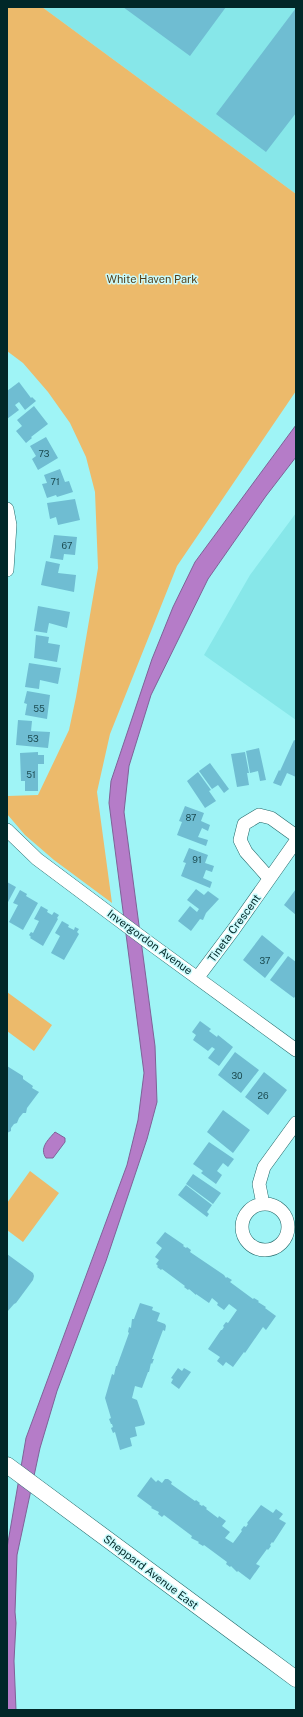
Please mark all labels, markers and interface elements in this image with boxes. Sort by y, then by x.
park label: White Haven Park [107,273,197,285]
house number: 73 [39,448,50,459]
house number: 71 [50,476,60,487]
house number: 67 [62,540,72,551]
house number: 55 [33,703,45,714]
house number: 53 [27,733,39,744]
house number: 51 [26,769,36,780]
house number: 87 [185,812,197,823]
house number: 91 [192,854,202,865]
street label: Tineta Crescent [205,892,263,964]
street label: Invergordon Avenue [105,907,195,977]
house number: 37 [260,955,270,966]
house number: 30 [231,1070,243,1081]
house number: 26 [258,1090,269,1101]
street label: Sheppard Avenue East [101,1532,201,1612]

